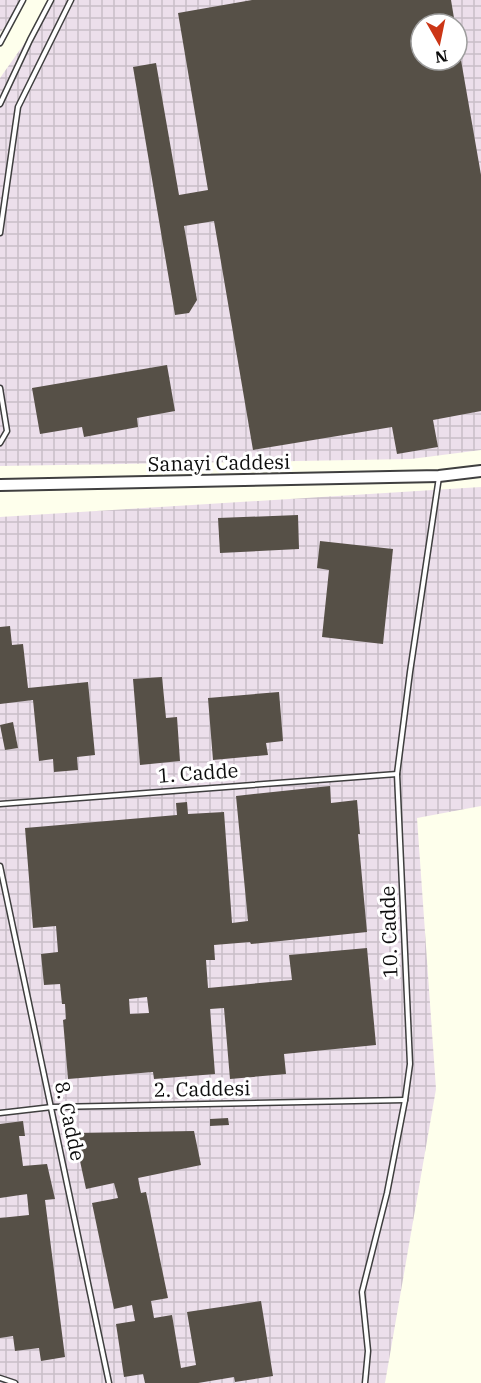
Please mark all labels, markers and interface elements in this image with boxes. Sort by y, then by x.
north arrow [409,12,469,72]
text: N [434,46,449,68]
street label: Sanayi Caddesi [147,448,291,477]
street label: 1. Cadde [157,756,239,789]
street label: 10. Cadde [373,885,404,979]
street label: 2. Caddesi [153,1074,251,1103]
street label: 8. Cadde [49,1079,92,1163]

